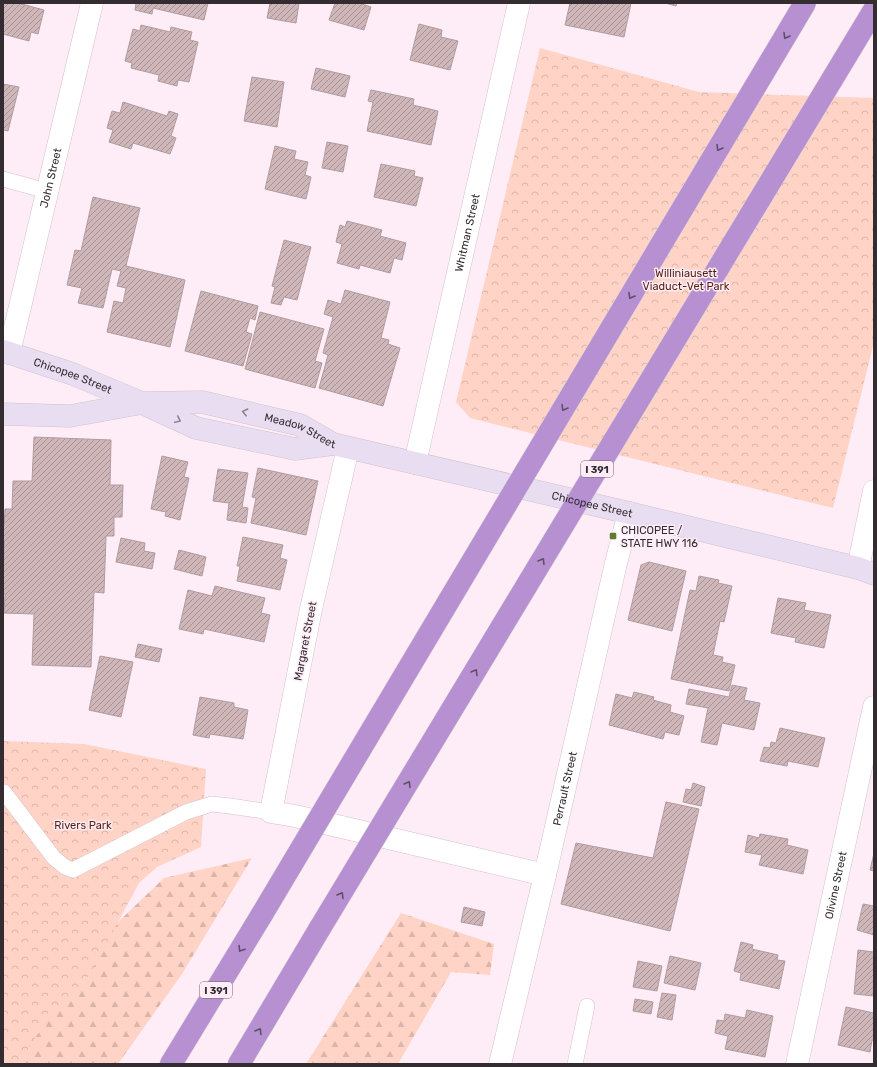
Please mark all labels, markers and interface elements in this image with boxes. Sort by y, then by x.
one-way arrow [783,32,790,40]
one-way arrow [716,144,723,151]
street label: John Street [38,146,65,209]
street label: Whitman Street [452,192,483,273]
park label: Williniausett Viaduct-Vet Park [643,267,730,293]
one-way arrow [628,292,635,299]
street label: Chicopee Street [32,356,114,397]
one-way arrow [562,403,569,411]
one-way arrow [241,408,248,416]
street label: Meadow Street [263,411,337,452]
one-way arrow [173,415,181,423]
road number: I 391 [581,461,613,477]
street label: Chicopee Street [550,489,634,521]
place label: CHICOPEE / STATE HWY 116 [621,524,698,550]
marker: CHICOPEE / STATE HWY 116 [608,531,618,541]
one-way arrow [537,558,545,565]
street label: Margaret Street [291,600,320,682]
one-way arrow [470,669,477,676]
street label: Perrault Street [550,750,580,827]
one-way arrow [403,781,410,788]
park label: Rivers Park [54,819,112,832]
street label: Olivine Street [822,849,850,920]
one-way arrow [336,892,343,899]
one-way arrow [238,945,245,952]
road number: I 391 [200,982,232,998]
one-way arrow [255,1028,262,1035]

